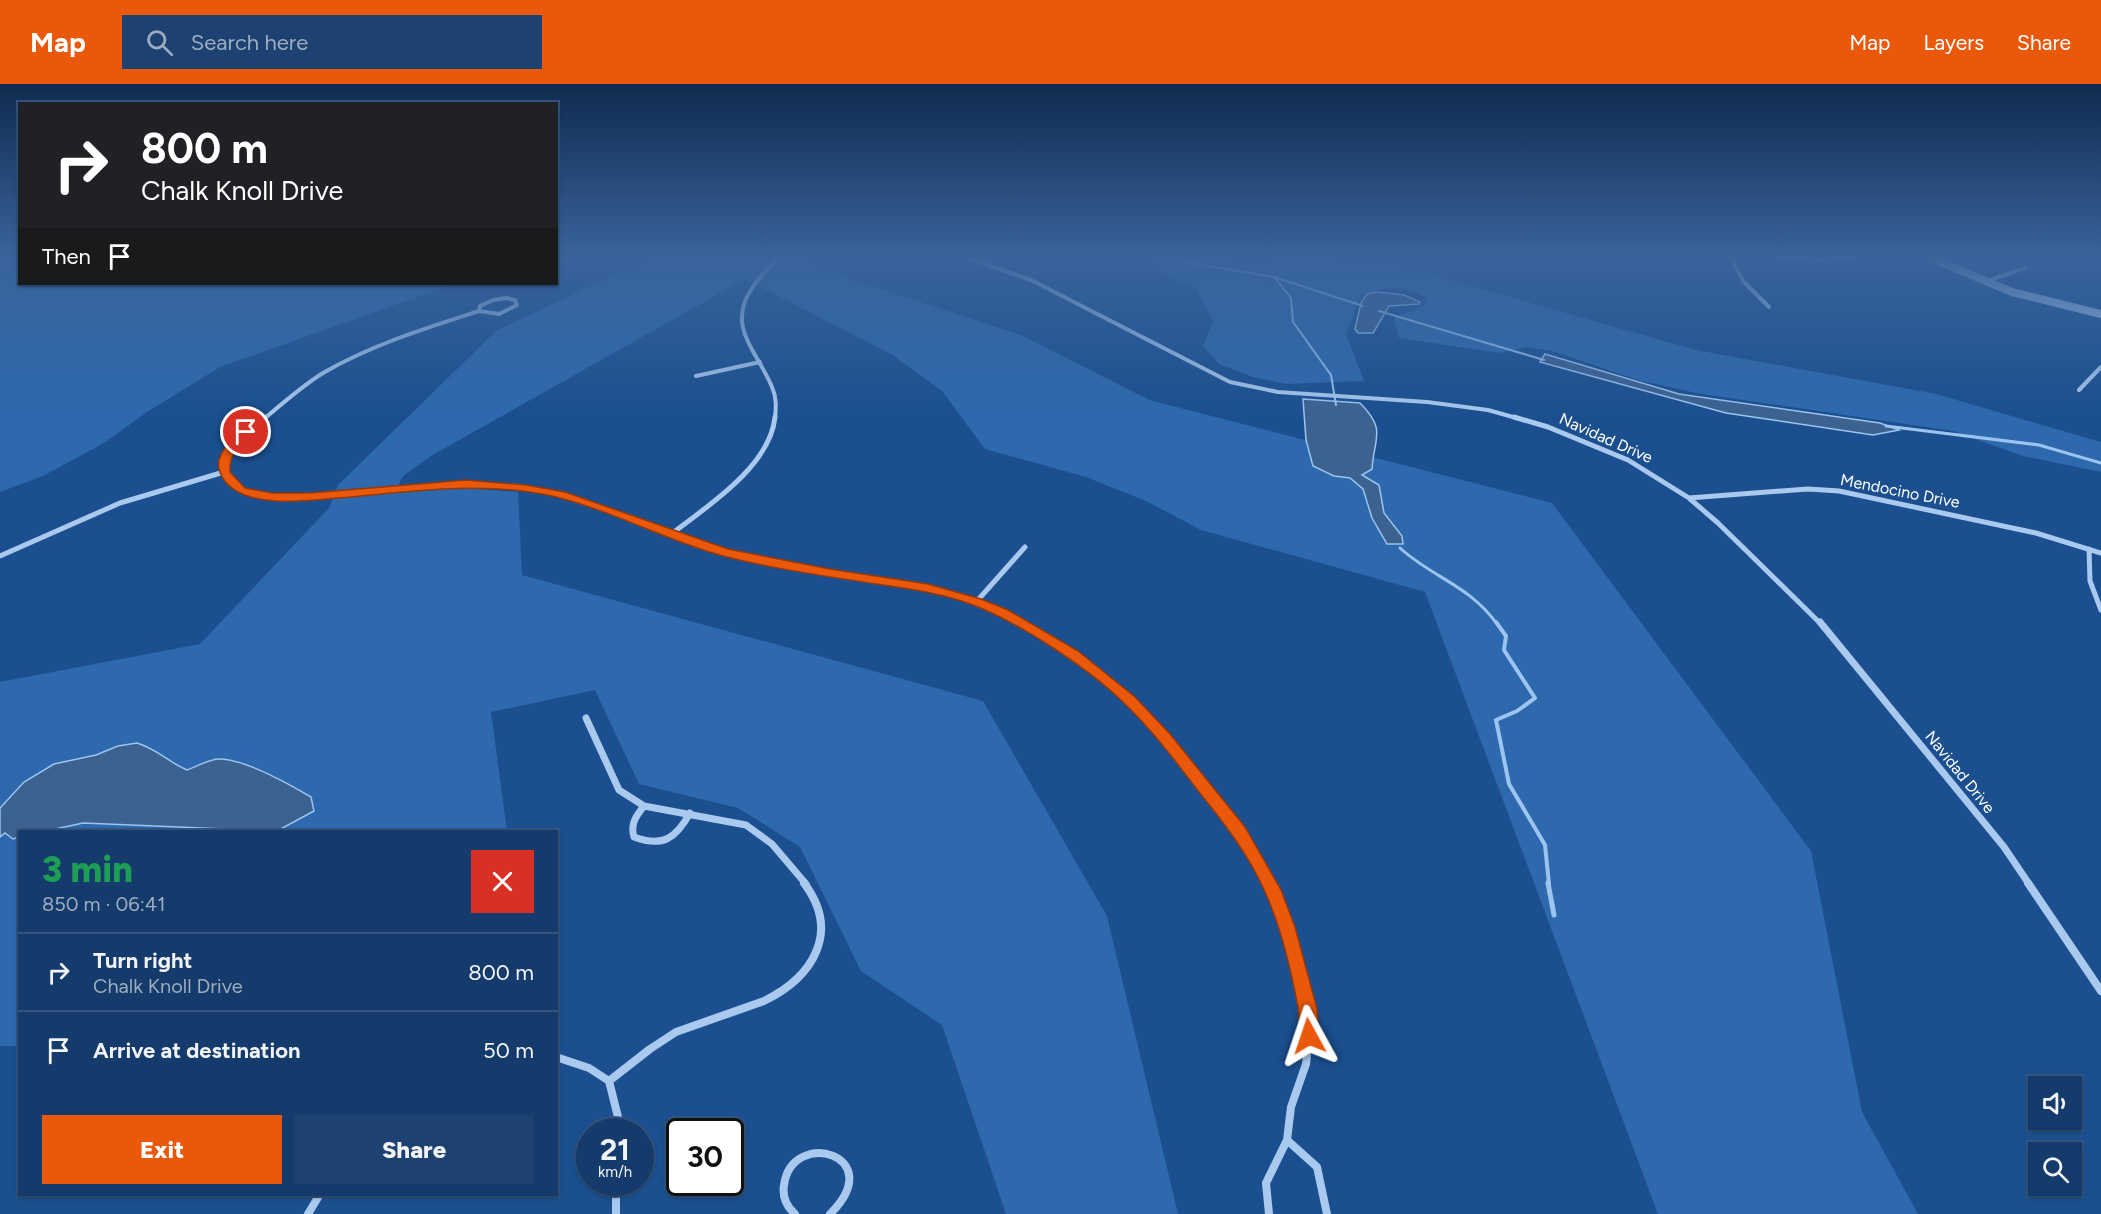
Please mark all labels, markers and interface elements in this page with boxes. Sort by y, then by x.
search box [122,15,542,69]
text: Map [30,25,86,59]
icon: search [143,26,176,59]
text: Search here [191,29,308,56]
text: Map [1850,30,1890,55]
text: Layers [1923,30,1984,55]
text: Share [2017,30,2071,55]
text: 800 m [141,123,268,174]
icon: right [42,126,120,204]
text: Chalk Knoll Drive [141,174,343,207]
icon: arrive [103,240,136,273]
text: Then [42,243,91,270]
pin [220,406,271,457]
street label: Navidad Drive [1556,409,1656,467]
icon: arrive [229,415,262,448]
street label: Mendocino Drive [1839,470,1962,512]
street label: Navidad Drive [1921,727,1999,817]
text: 3 min [42,848,133,891]
button: close [471,850,534,913]
text: 850 m · 06:41 [42,892,165,916]
text: Turn right [93,947,192,974]
icon: right [42,956,75,989]
text: 800 m [468,959,534,986]
text: Chalk Knoll Drive [93,974,243,998]
position arrow [1277,1004,1341,1068]
icon: arrive [42,1034,75,1067]
text: Arrive at destination [93,1037,301,1064]
text: 50 m [483,1037,534,1064]
map controls [2028,1076,2082,1196]
button: sound [2028,1076,2082,1130]
button: Exit [42,1115,282,1184]
button: Share [294,1115,534,1184]
speed limit sign: 30 [666,1118,744,1196]
text: 21 [600,1131,630,1168]
button: search [2028,1142,2082,1196]
text: km/h [598,1163,632,1181]

